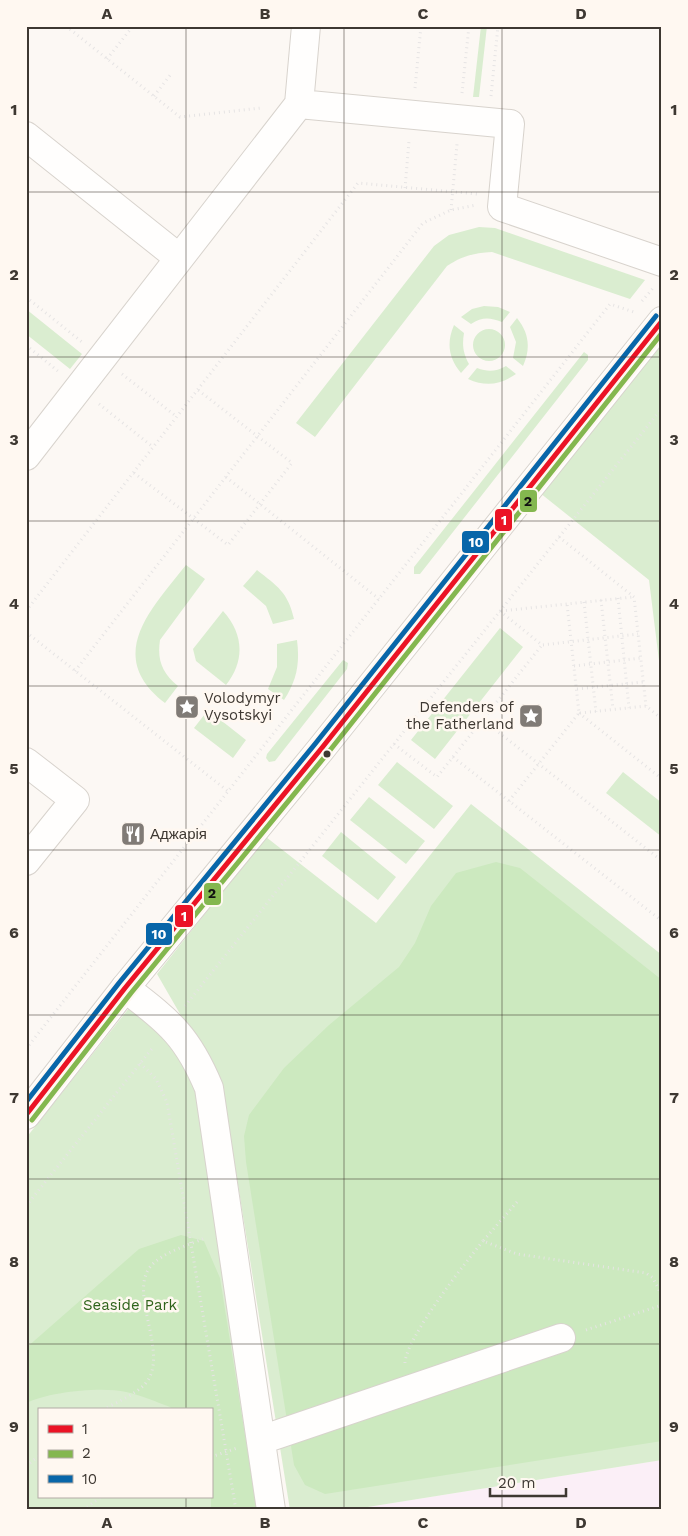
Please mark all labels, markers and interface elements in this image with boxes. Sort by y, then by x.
text: A [102,4,113,23]
text: B [260,4,271,23]
text: C [418,4,429,23]
text: D [575,4,587,23]
text: 1 [11,100,17,119]
text: 1 [671,100,677,119]
text: 2 [9,265,19,284]
text: 2 [669,265,679,284]
text: 3 [9,430,19,449]
text: 3 [669,430,679,449]
line badge: 2 [519,489,538,513]
text: 2 [524,493,532,509]
line badge: 1 [494,508,513,532]
text: 1 [501,512,507,528]
line badge: 10 [461,530,490,554]
text: 10 [468,534,484,550]
text: 4 [9,594,19,613]
text: 4 [669,594,679,613]
place label: Volodymyr Vysotskyi [204,689,281,724]
place icon: Volodymyr Vysotskyi [174,694,200,720]
place label: Defenders of the Fatherland [406,698,514,733]
place icon: Defenders of the Fatherland [518,703,544,729]
unlabelled marker [322,749,332,759]
text: 5 [9,759,19,778]
text: 5 [669,759,679,778]
restaurant icon: Аджарія [120,821,146,847]
place label: Аджарія [150,825,207,843]
line badge: 2 [203,882,222,906]
text: 2 [208,885,216,901]
line badge: 1 [174,904,194,928]
text: 1 [181,908,187,924]
line badge: 10 [145,922,173,946]
text: 6 [9,923,19,942]
text: 6 [669,923,679,942]
text: 10 [151,926,167,942]
text: 7 [9,1088,19,1107]
text: 7 [669,1088,679,1107]
text: 8 [9,1252,19,1271]
text: 8 [669,1252,679,1271]
park label: Seaside Park [83,1296,178,1314]
legend [38,1408,212,1498]
text: 9 [9,1417,19,1436]
text: 9 [669,1417,679,1436]
text: 1 [82,1420,88,1438]
text: 2 [82,1444,91,1462]
scale bar [490,1466,567,1498]
text: 10 [82,1470,97,1488]
text: 20 m [498,1474,536,1492]
text: A [102,1513,113,1532]
text: B [260,1513,271,1532]
text: C [418,1513,429,1532]
text: D [575,1513,587,1532]

